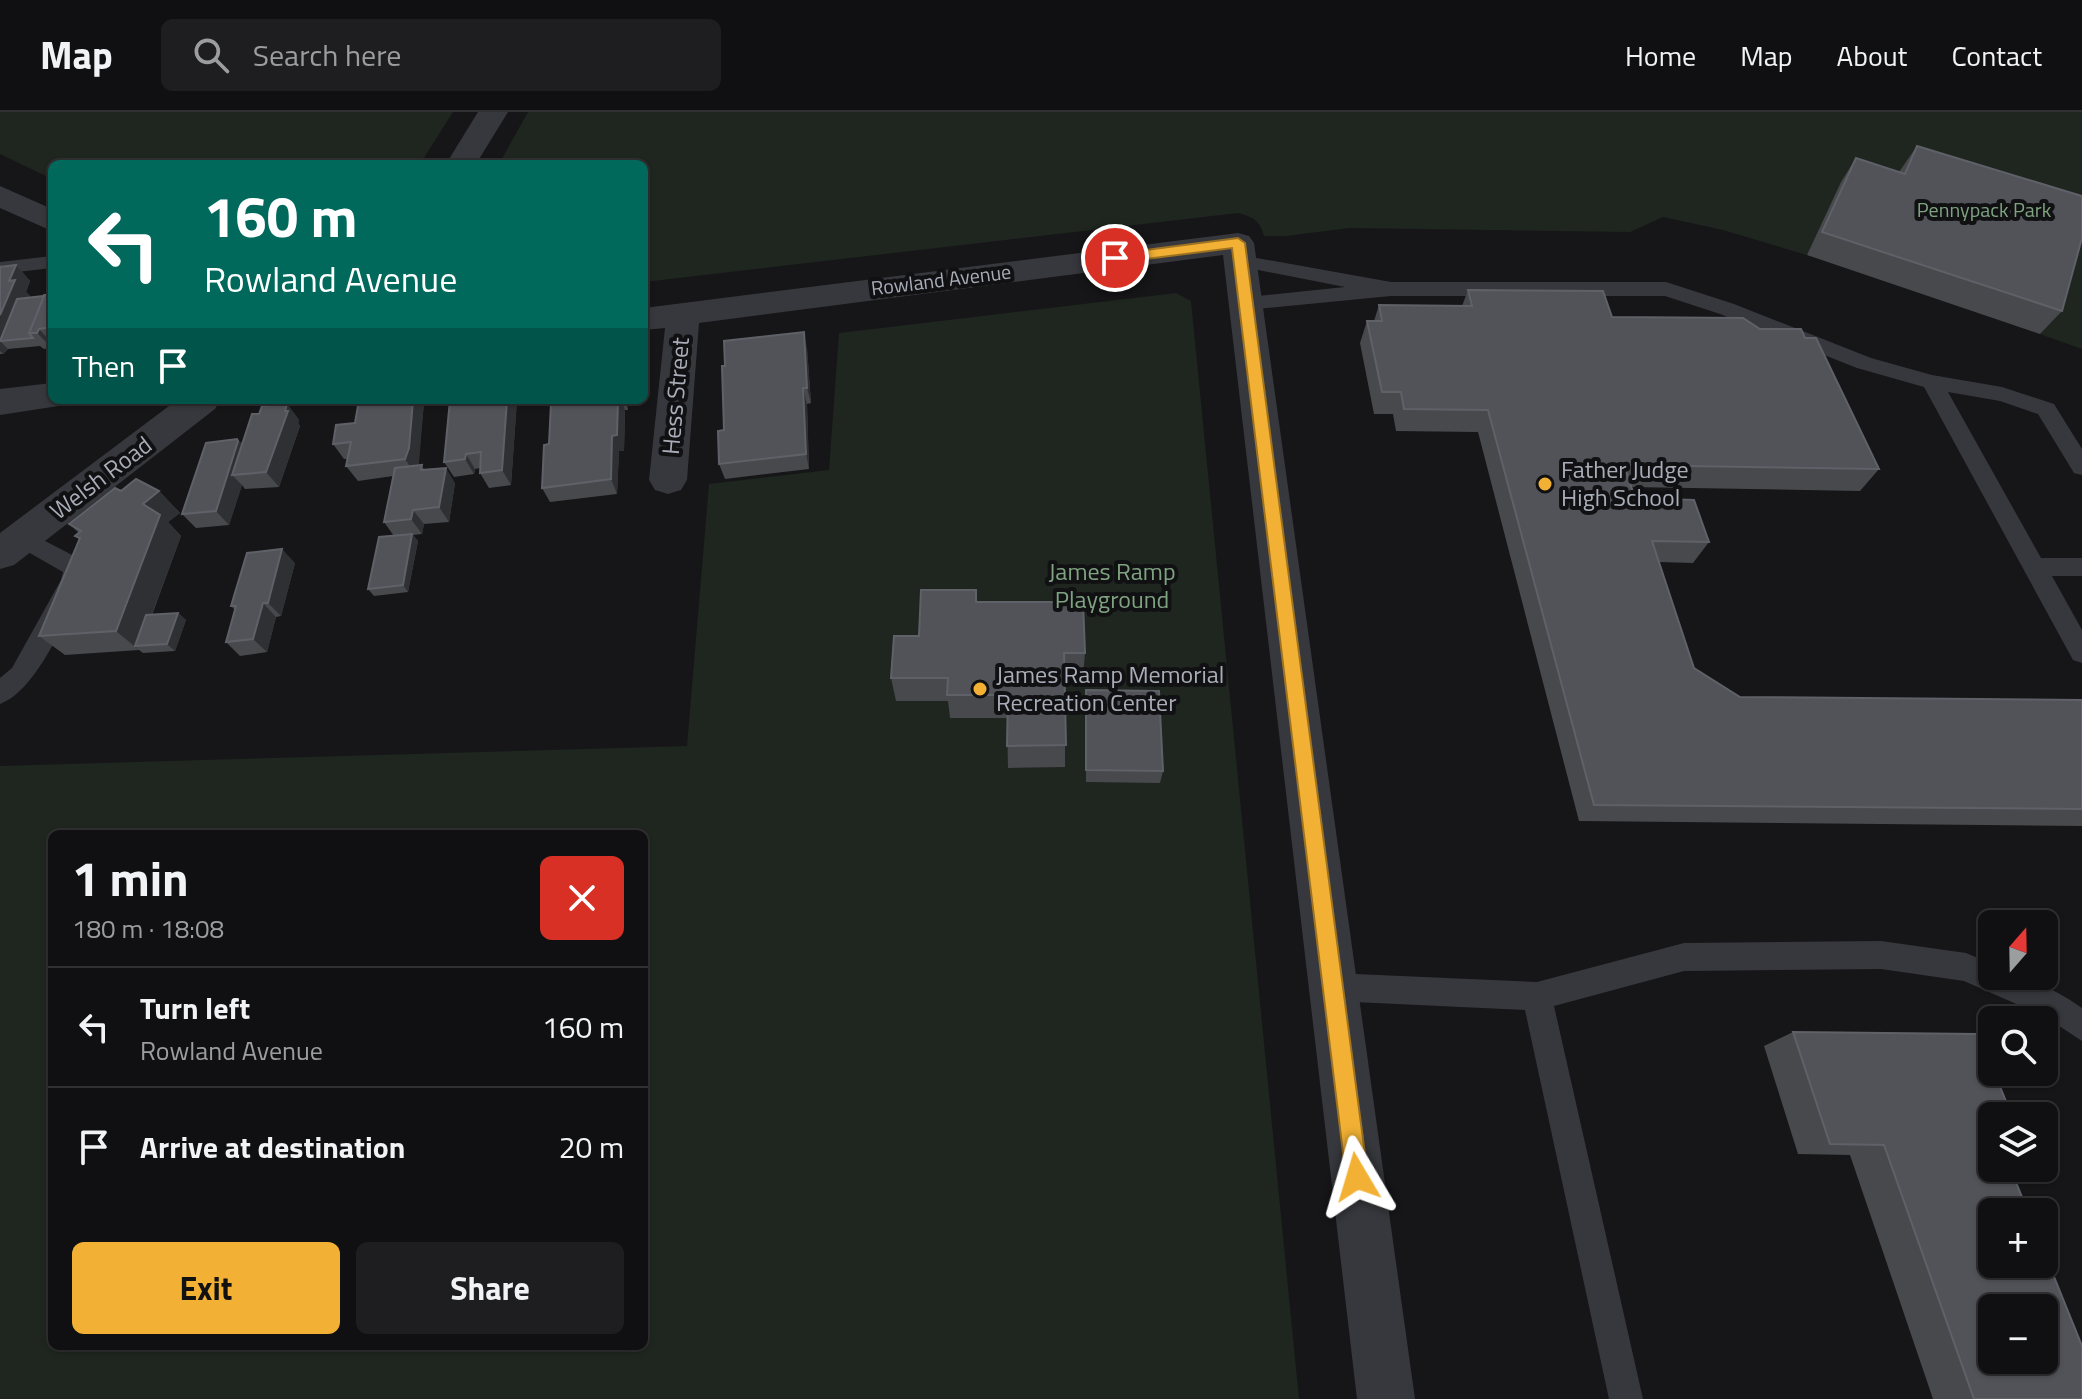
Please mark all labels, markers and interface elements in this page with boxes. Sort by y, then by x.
search box [161,19,721,91]
text: Map [40,26,113,84]
text: Search here [253,32,402,78]
icon: search [189,33,233,77]
text: Home [1625,34,1696,77]
text: Map [1740,34,1793,77]
text: About [1837,34,1907,77]
text: Contact [1951,34,2042,77]
text: 160 m [204,174,357,259]
icon: left [72,192,176,296]
park label: Pennypack Park [1917,194,2052,225]
pin [1081,224,1149,292]
icon: arrive [1093,236,1137,280]
text: Rowland Avenue [204,251,457,306]
street label: Rowland Avenue [869,256,1013,303]
street label: Hess Street [652,335,698,456]
text: Then [72,343,135,389]
icon: arrive [151,344,195,388]
street label: Welsh Road [42,427,159,528]
place label: Father Judge High School [1561,451,1689,515]
marker: Father Judge High School [1536,475,1554,493]
park label: James Ramp Playground [1048,553,1176,617]
place label: James Ramp Memorial Recreation Center [996,656,1224,720]
marker: James Ramp Memorial Recreation Center [971,680,989,698]
text: 1 min [72,842,189,915]
button: close [540,856,624,940]
text: 180 m · 18:08 [72,909,224,948]
north arrow [1978,910,2058,990]
map controls [1978,910,2058,1374]
text: Turn left [140,985,250,1031]
text: 160 m [542,1004,624,1050]
icon: left [72,1005,116,1049]
button: search [1978,1006,2058,1086]
text: Rowland Avenue [140,1031,323,1070]
button: layers [1978,1102,2058,1182]
text: Arrive at destination [140,1124,405,1170]
text: 20 m [559,1124,624,1170]
icon: arrive [72,1125,116,1169]
position arrow [1315,1135,1399,1219]
button: + [1978,1198,2058,1278]
button: Exit [72,1242,340,1334]
button: Share [356,1242,624,1334]
button: − [1978,1294,2058,1374]

